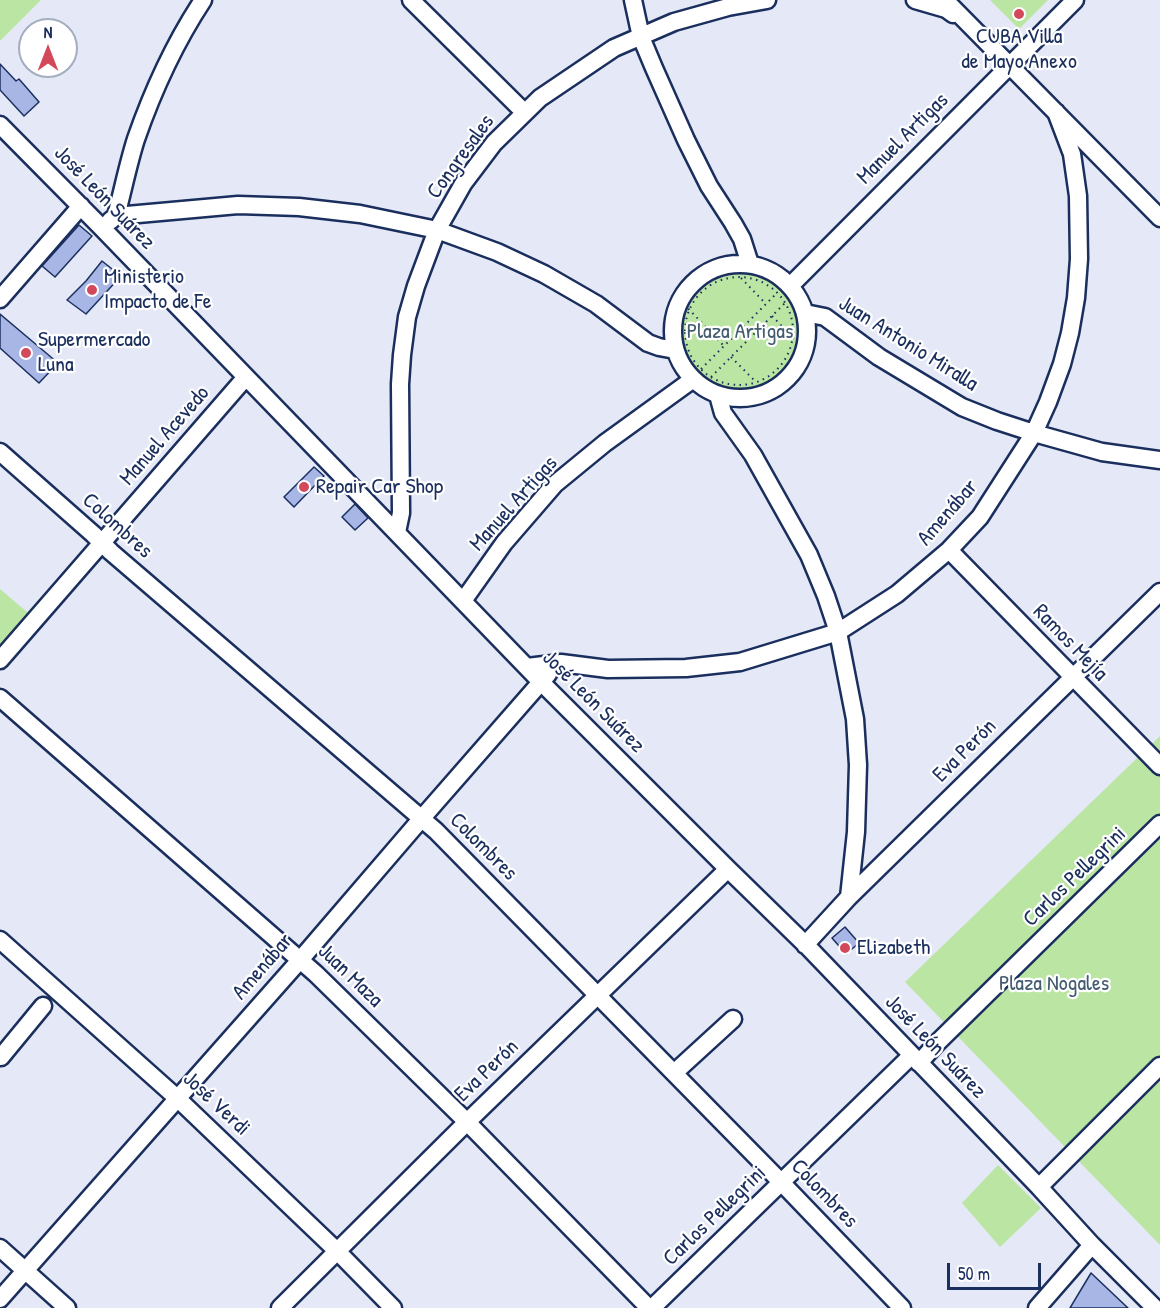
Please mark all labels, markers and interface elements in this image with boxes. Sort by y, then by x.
marker: CUBA Villa de Mayo Anexo [1012,7,1026,21]
north arrow [18,18,78,78]
text: N [44,21,52,43]
place label: CUBA Villa de Mayo Anexo [961,24,1077,76]
street label: Manuel Artigas [852,88,954,190]
street label: Congresales [422,110,500,204]
street label: José León Suárez [48,141,160,255]
place label: Ministerio Impacto de Fe [104,264,212,316]
marker: Ministerio Impacto de Fe [85,283,99,297]
street label: Juan Antonio Miralla [833,290,983,398]
park label: Plaza Artigas [687,319,793,345]
place label: Supermercado Luna [38,327,150,378]
marker: Supermercado Luna [19,346,33,360]
street label: Manuel Acevedo [115,381,215,491]
street label: Manuel Artigas [464,451,564,557]
place label: Repair Car Shop [316,474,443,500]
street label: Amenábar [912,474,984,552]
marker: Repair Car Shop [297,480,311,494]
street label: Colombres [76,488,158,564]
street label: Ramos Mejía [1027,599,1113,687]
street label: José León Suárez [536,645,650,759]
street label: Eva Perón [928,714,1002,788]
street label: Colombres [443,807,523,887]
street label: Carlos Pellegrini [1018,821,1132,933]
street label: Amenábar [227,928,299,1006]
place label: Elizabeth [857,935,930,961]
street label: Juan Maza [312,939,388,1013]
marker: Elizabeth [838,941,852,955]
park label: Plaza Nogales [999,971,1109,997]
street label: José León Suárez [879,990,991,1104]
street label: Eva Perón [449,1034,525,1108]
street label: José Verdi [177,1066,255,1142]
street label: Colombres [785,1154,863,1234]
street label: Carlos Pellegrini [658,1160,772,1272]
scale bar [950,1251,1044,1289]
text: 50 m [958,1261,990,1286]

